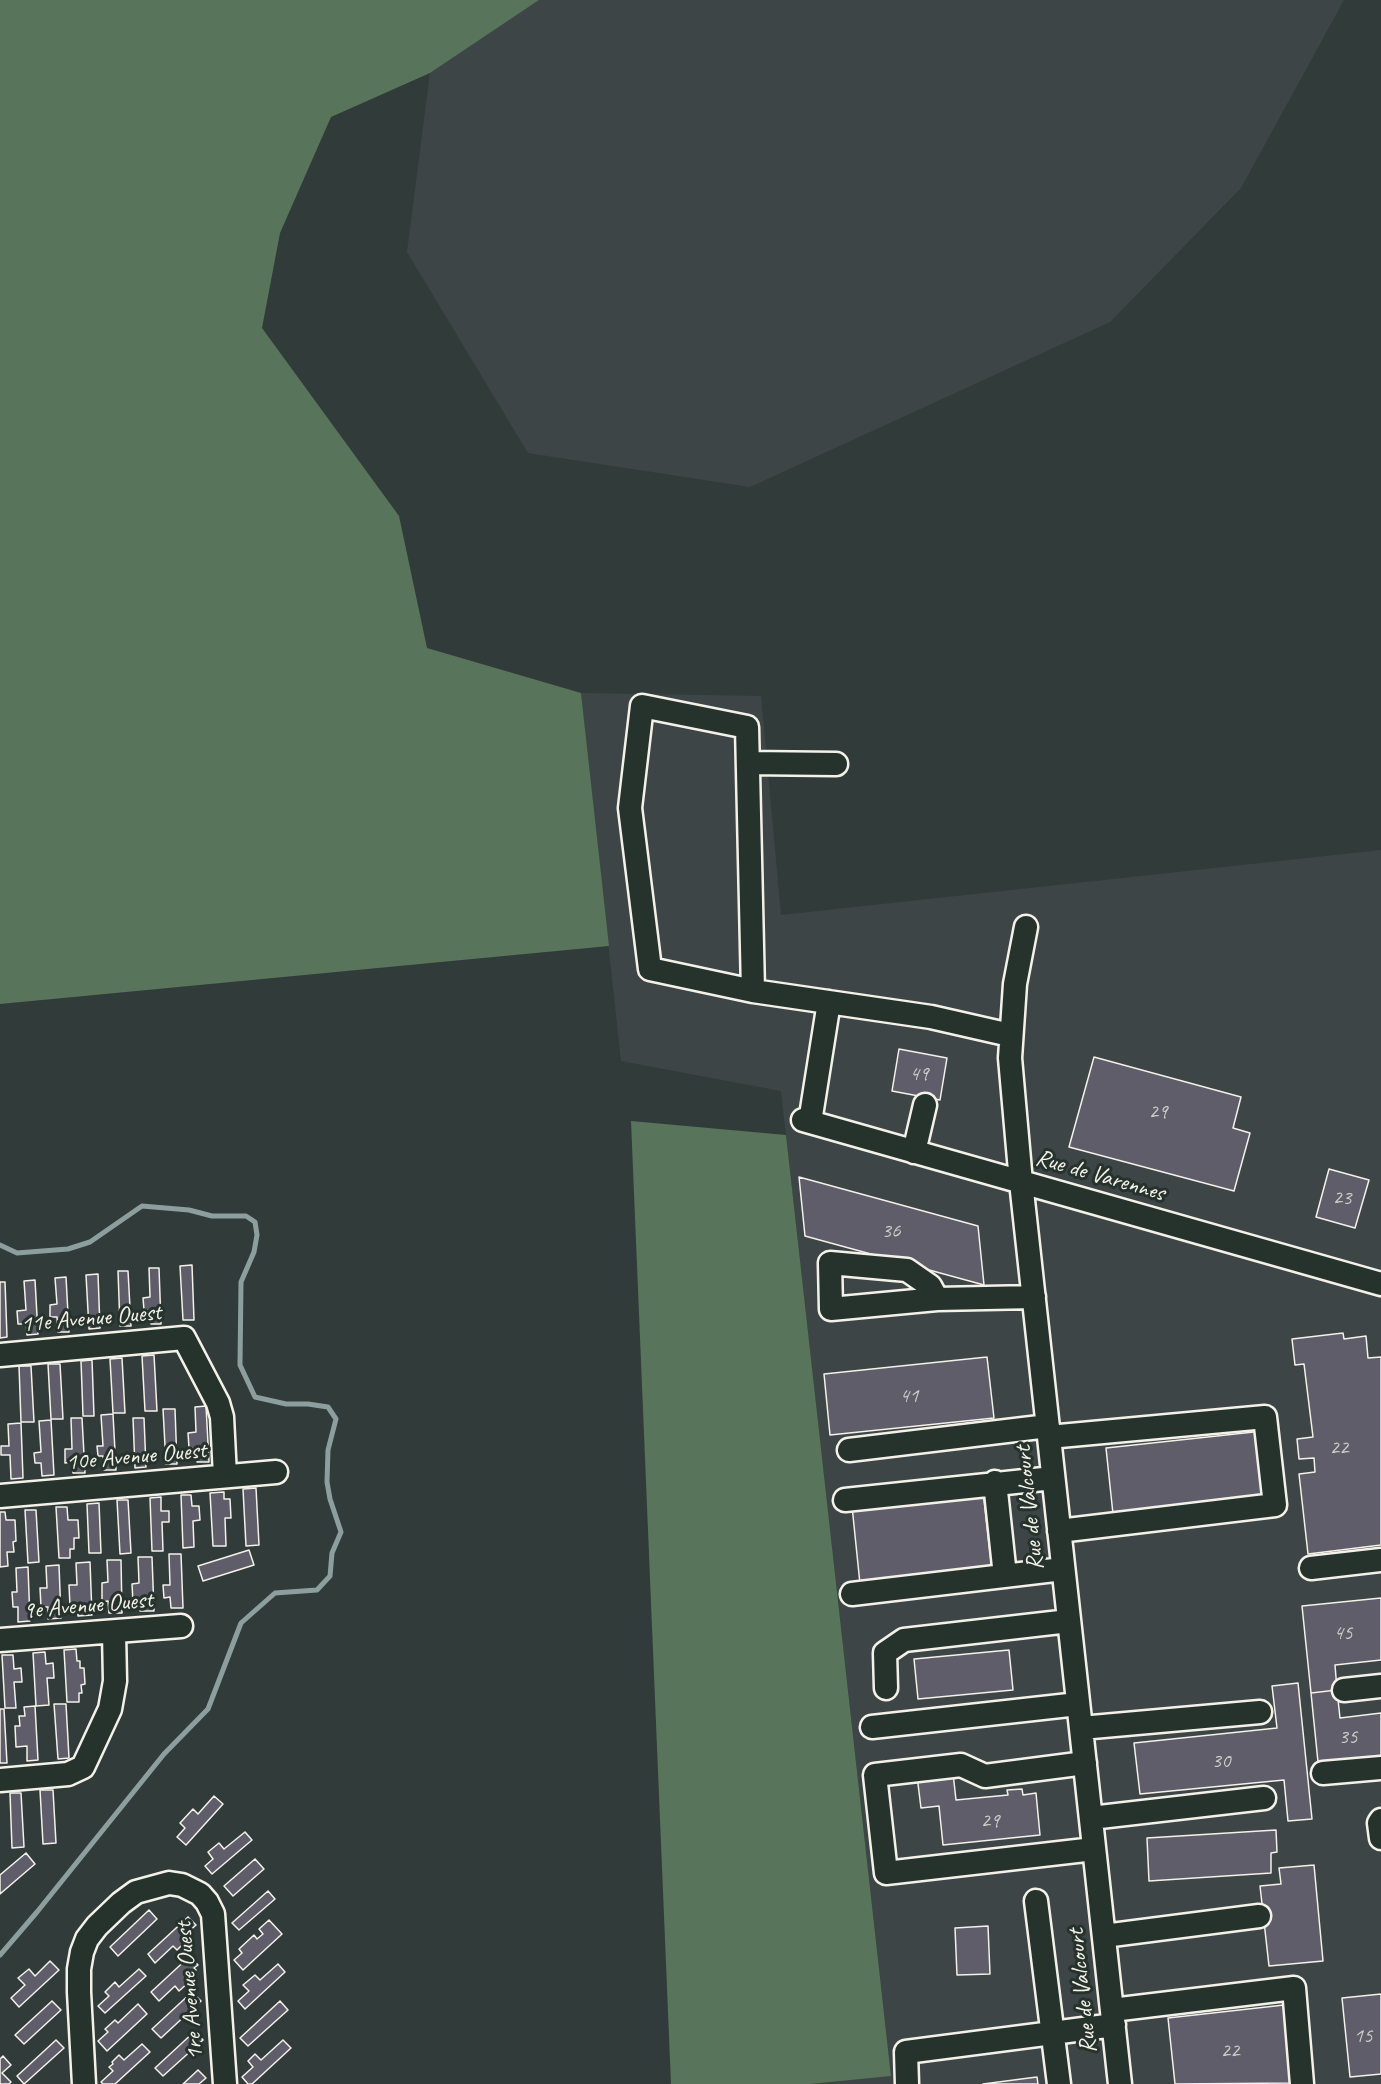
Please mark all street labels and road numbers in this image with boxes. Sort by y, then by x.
street label: Rue de Varennes [1032,1144,1168,1208]
street label: 11e Avenue Ouest [20,1299,162,1339]
street label: 10e Avenue Ouest [65,1437,207,1477]
street label: Rue de Valcourt [1009,1444,1051,1572]
street label: 9e Avenue Ouest [22,1586,154,1626]
street label: 1re Avenue Ouest [170,1921,210,2061]
street label: Rue de Valcourt [1062,1927,1104,2055]

